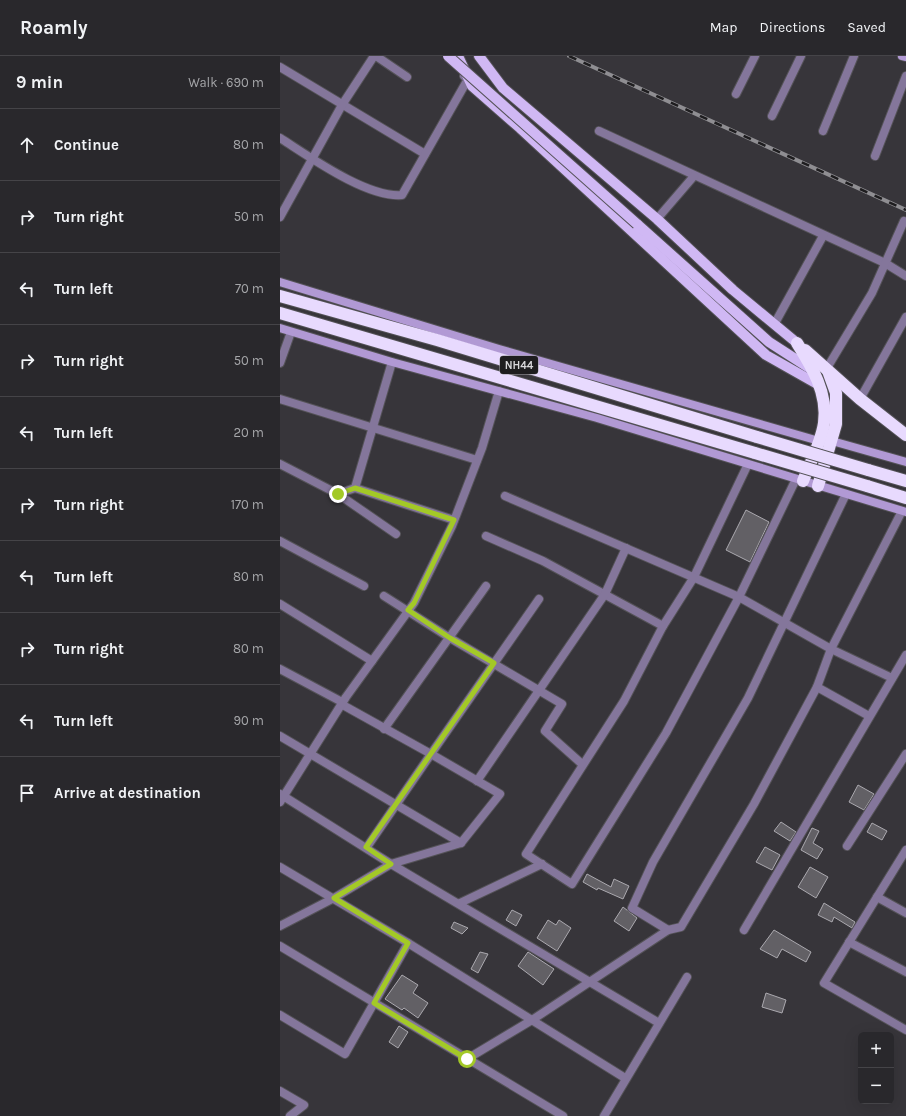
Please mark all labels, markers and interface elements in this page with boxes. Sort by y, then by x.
text: Roamly [20,17,87,39]
text: Map [710,19,738,36]
text: Directions [760,19,825,36]
text: Saved [847,19,886,36]
text: 9 min [16,72,63,92]
text: Walk · 690 m [188,75,264,90]
icon: ahead [16,134,38,156]
text: Continue [54,136,119,154]
text: 80 m [233,137,264,152]
icon: right [16,206,38,228]
text: Turn right [54,208,124,226]
text: 50 m [234,209,264,224]
icon: left [16,278,38,300]
text: Turn left [54,280,113,298]
text: 70 m [235,281,264,296]
icon: right [16,350,38,372]
text: Turn right [54,352,124,370]
text: 50 m [234,353,264,368]
road number: NH44 [500,356,538,374]
icon: left [16,422,38,444]
text: Turn left [54,424,113,442]
text: 20 m [234,425,264,440]
route end [329,485,347,503]
icon: right [16,494,38,516]
text: Turn right [54,496,124,514]
text: 170 m [231,497,264,512]
icon: left [16,566,38,588]
text: Turn left [54,568,113,586]
text: 80 m [233,569,264,584]
icon: right [16,638,38,660]
text: Turn right [54,640,124,658]
text: 80 m [233,641,264,656]
icon: left [16,710,38,732]
text: Turn left [54,712,113,730]
text: 90 m [233,713,264,728]
icon: arrive [16,782,38,804]
text: Arrive at destination [54,784,201,802]
map controls [858,1032,894,1104]
button: + [858,1032,894,1068]
route start [458,1050,476,1068]
button: − [858,1068,894,1104]

